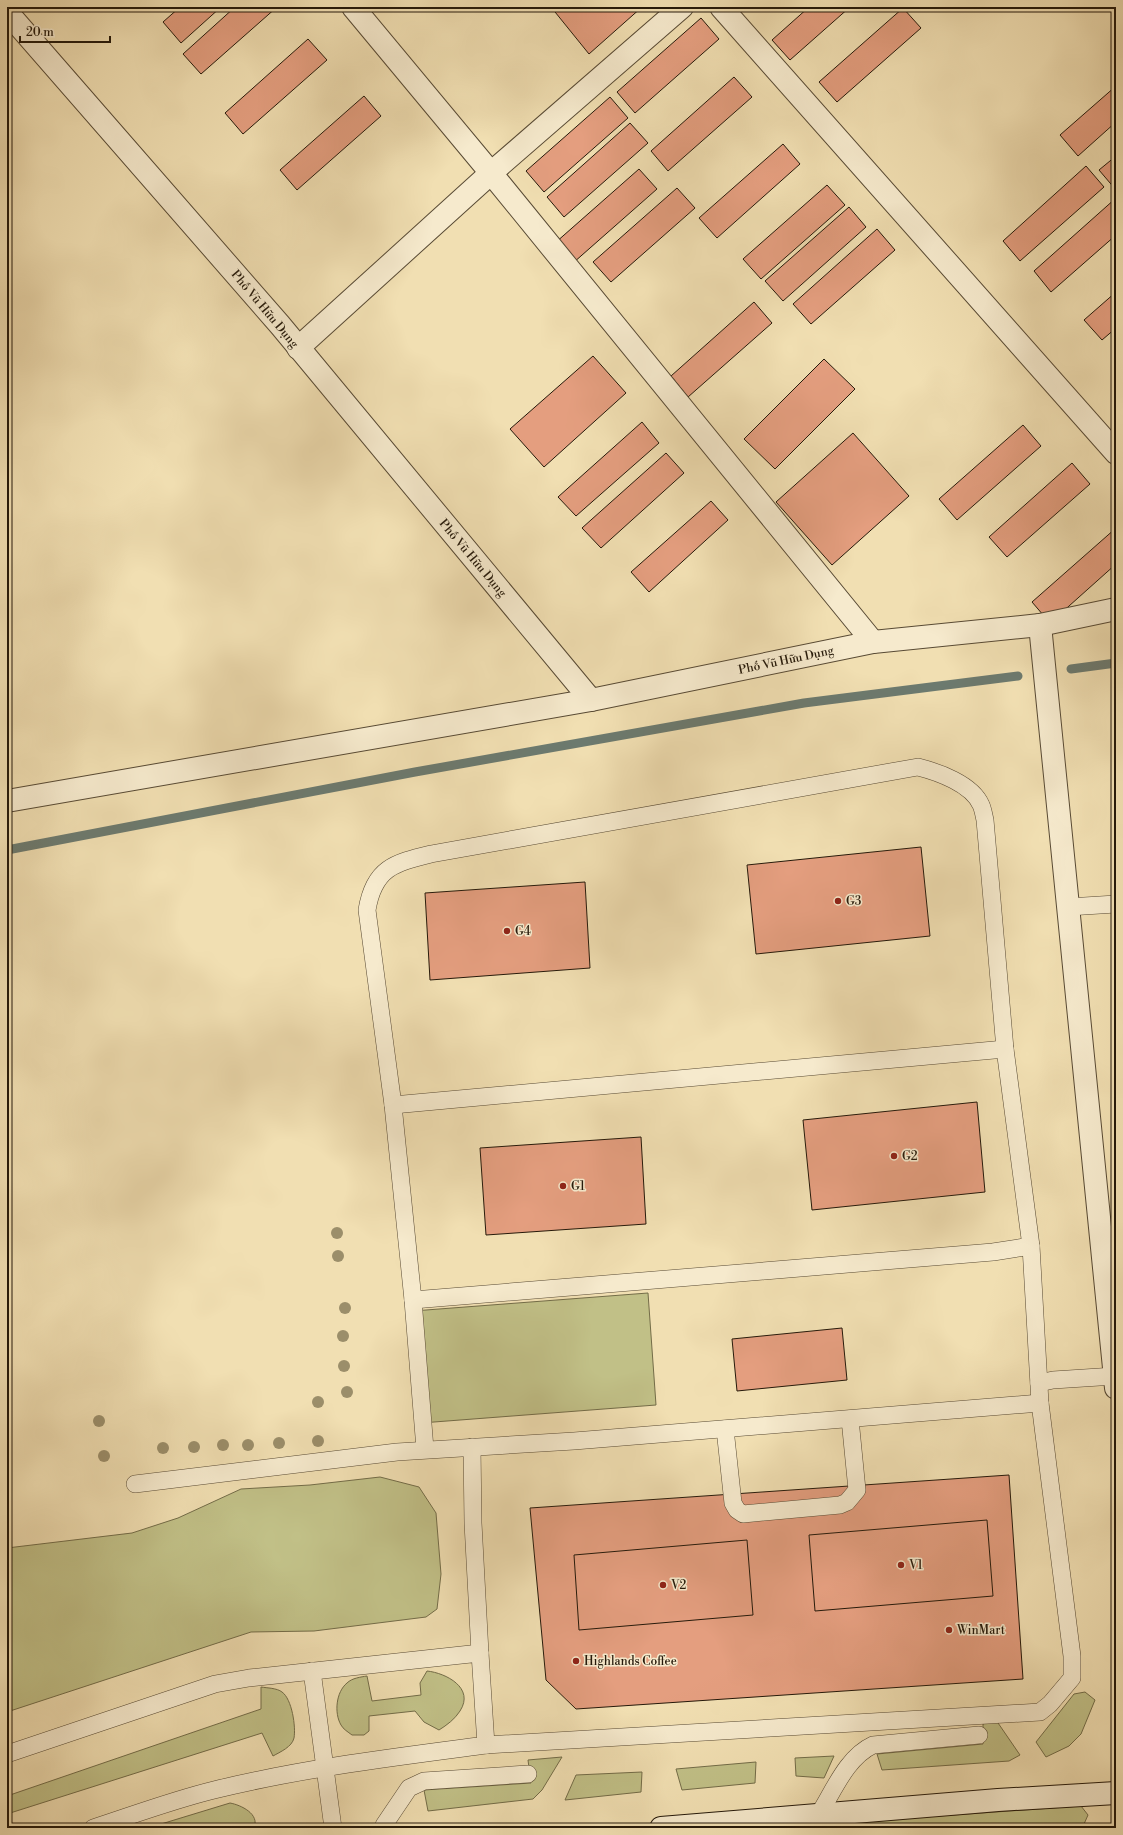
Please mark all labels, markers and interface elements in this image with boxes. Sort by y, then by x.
scale bar [20,18,110,44]
text: 20 m [26,25,54,40]
street label: Phố Vũ Hữu Dụng [228,267,302,352]
street label: Phố Vũ Hữu Dụng [436,516,510,601]
street label: Phố Vũ Hữu Dụng [737,643,836,678]
place label: G3 [846,894,862,909]
marker: G3 [833,896,843,906]
place label: G4 [515,924,531,939]
marker: G4 [502,926,512,936]
place label: G2 [902,1149,918,1164]
marker: G2 [889,1151,899,1161]
place label: G1 [571,1179,586,1194]
marker: G1 [558,1181,568,1191]
place label: V1 [908,1558,924,1573]
marker: V1 [896,1560,906,1570]
place label: V2 [670,1578,687,1593]
marker: V2 [658,1580,668,1590]
place label: WinMart [956,1623,1006,1638]
marker: WinMart [944,1625,954,1635]
place label: Highlands Coffee [584,1654,677,1669]
marker: Highlands Coffee [571,1656,581,1666]

